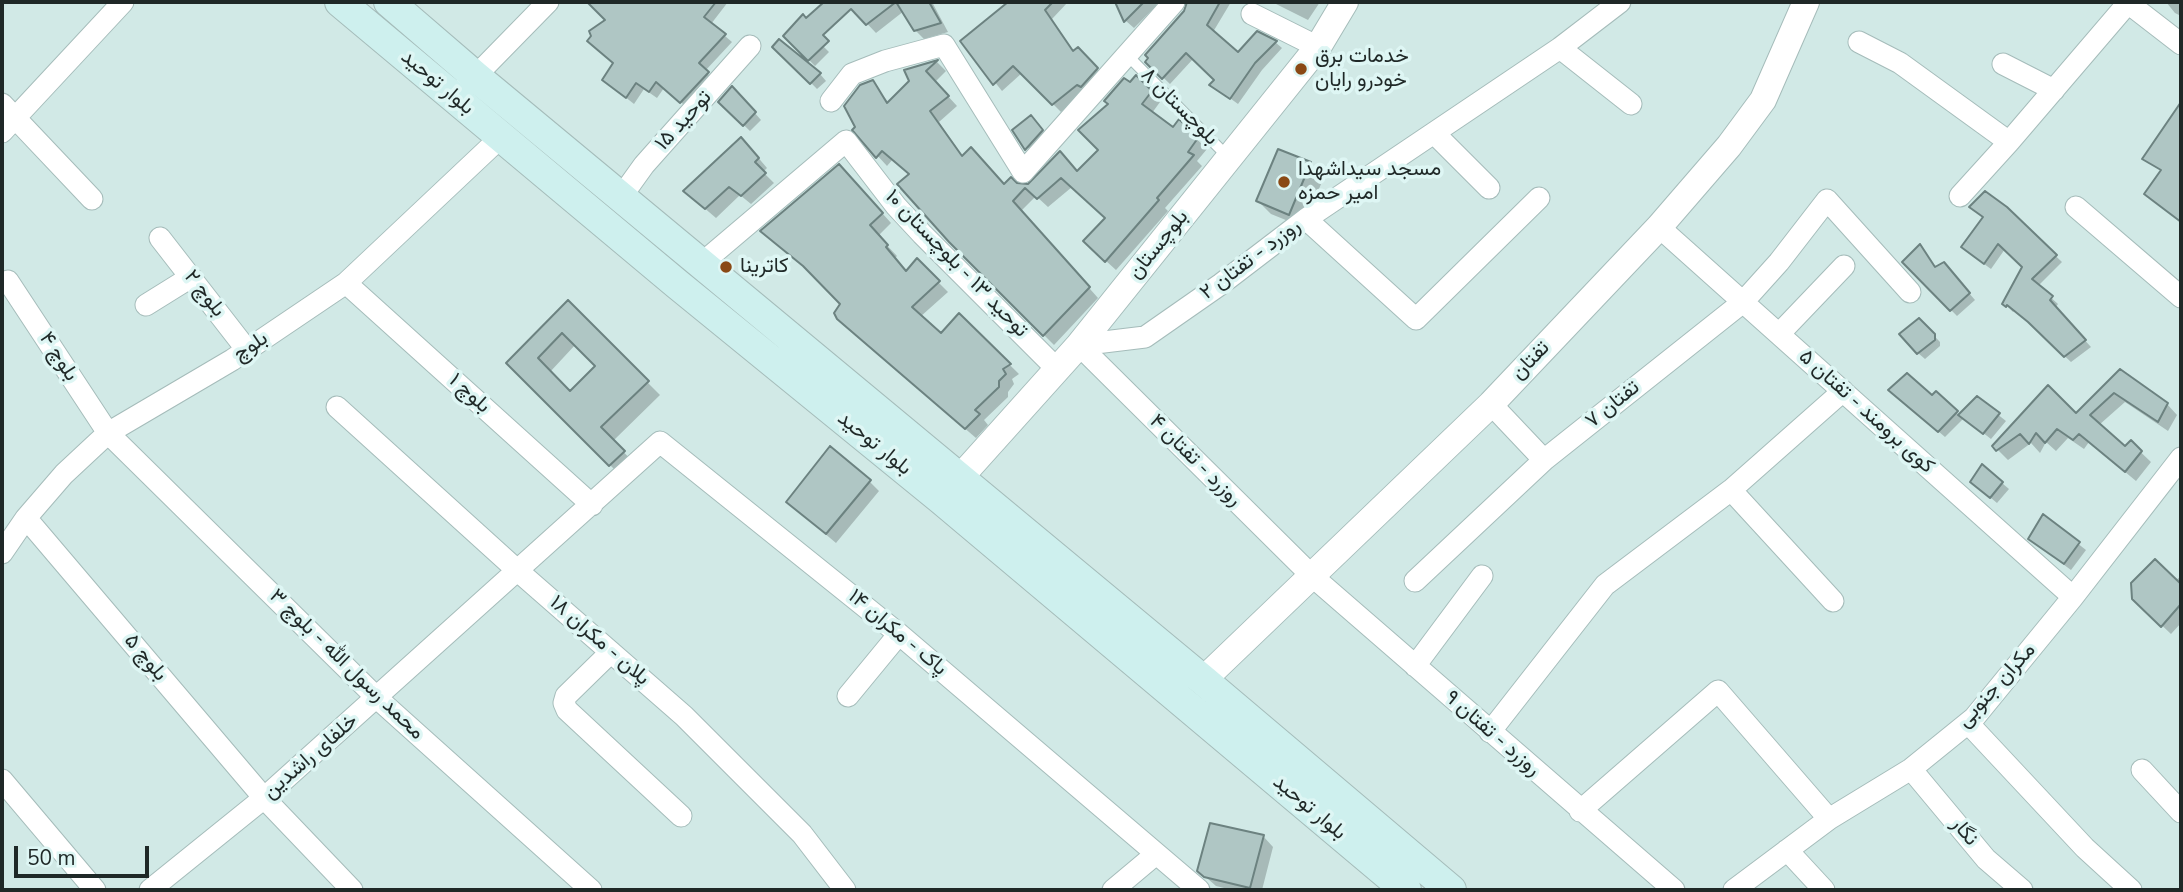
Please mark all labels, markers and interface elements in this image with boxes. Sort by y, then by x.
place label: خدمات برق خودرو رایان [1315,44,1409,94]
street label: بلوار توحید [395,45,479,121]
marker: خدمات برق خودرو رایان [1293,61,1309,77]
street label: بلوچستان ۸ [1135,63,1223,151]
street label: توحید ۱۵ [650,86,718,156]
place label: مسجد سیداشهدا امیر حمزه [1298,157,1441,207]
marker: مسجد سیداشهدا امیر حمزه [1276,174,1292,190]
street label: توحید ۱۳ - بلوچستان ۱۰ [879,185,1033,343]
street label: بلوچستان [1123,205,1195,285]
street label: روزرد - تفتان ۲ [1196,214,1306,306]
place label: کاترینا [740,254,788,280]
marker: کاترینا [718,259,734,275]
street label: بلوچ ۲ [178,265,230,323]
street label: بلوچ [229,326,273,368]
street label: بلوچ ۴ [33,328,83,386]
street label: تفتان [1506,336,1556,386]
street label: کوی برومند - تفتان ۵ [1793,345,1939,479]
street label: بلوچ ۱ [443,369,495,419]
street label: تفتان ۷ [1581,376,1645,434]
street label: بلوار توحید [832,406,916,482]
street label: روزرد - تفتان ۴ [1144,410,1246,512]
street label: محمد رسول الله - بلوچ ۳ [263,584,429,746]
street label: پاک - مکران ۱۴ [842,584,952,682]
street label: پلان - مکران ۱۸ [544,591,654,691]
street label: بلوچ ۵ [118,629,172,687]
street label: مکران جنوبی [1952,638,2042,734]
street label: روزرد - تفتان ۹ [1439,686,1545,782]
street label: خلفای راشدین [258,709,364,805]
street label: بلوار توحید [1267,770,1351,846]
street label: نگار [1945,813,1983,851]
scale bar [18,832,152,876]
text: 50 m [27,844,76,872]

